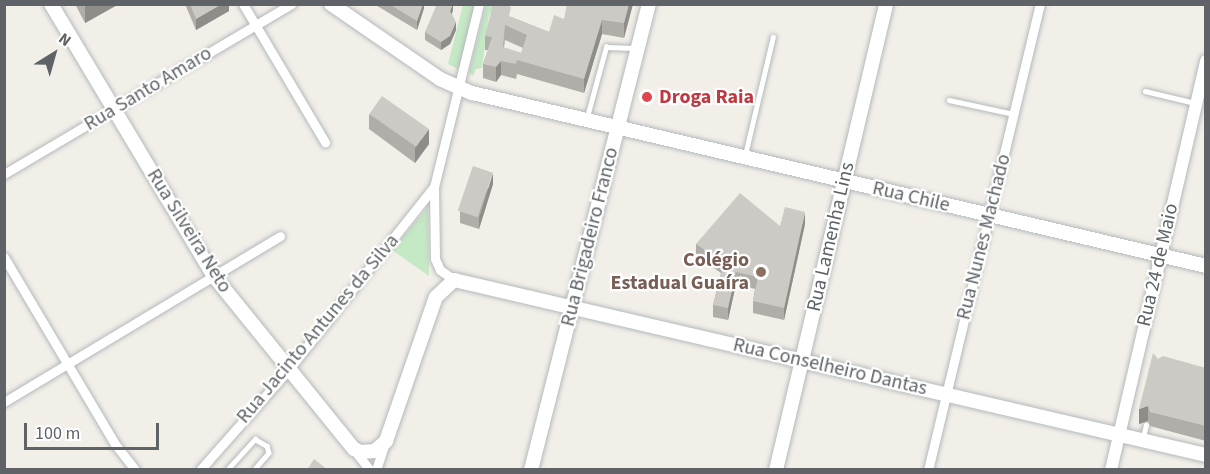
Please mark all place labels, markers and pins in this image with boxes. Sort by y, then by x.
place label: Droga Raia [659,85,754,109]
marker: Droga Raia [640,90,654,104]
place label: Colégio Estadual Guaíra [611,248,749,295]
marker: Colégio Estadual Guaíra [754,265,768,279]

